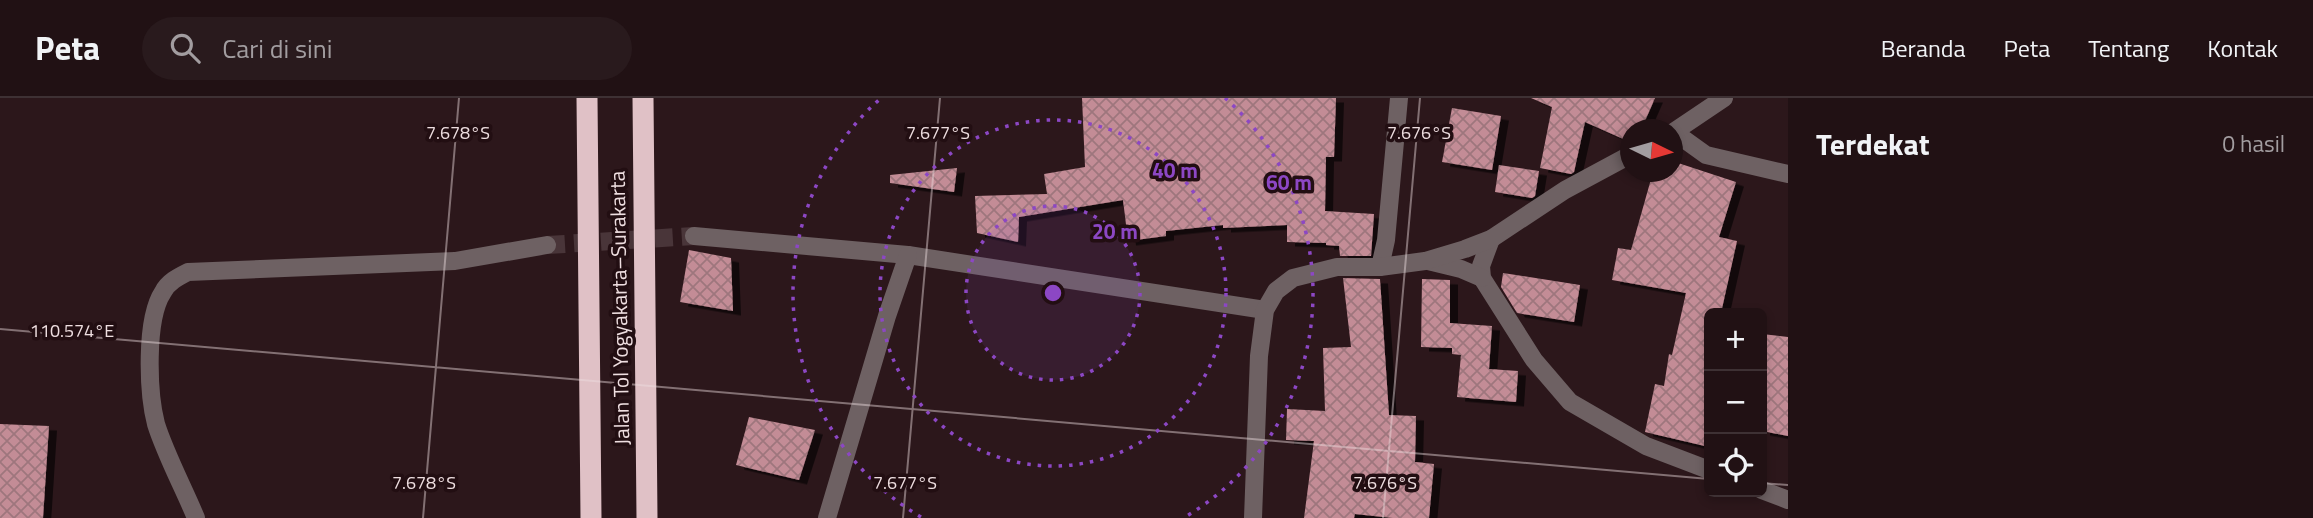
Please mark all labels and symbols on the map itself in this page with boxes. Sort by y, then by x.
text: 7.678°S [426,119,490,146]
text: 7.677°S [906,119,970,146]
text: 7.676°S [1387,119,1451,146]
north arrow [1620,119,1683,182]
text: 40 m [1152,154,1198,186]
text: 60 m [1266,166,1312,198]
street label: Jalan Tol Yogyakarta–Surakarta [601,170,637,445]
text: 20 m [1092,215,1138,247]
centre of rings [1041,281,1065,305]
text: 110.574°E [30,317,114,344]
text: 7.678°S [392,469,456,496]
text: 7.677°S [873,469,937,496]
text: 7.676°S [1353,469,1417,496]

